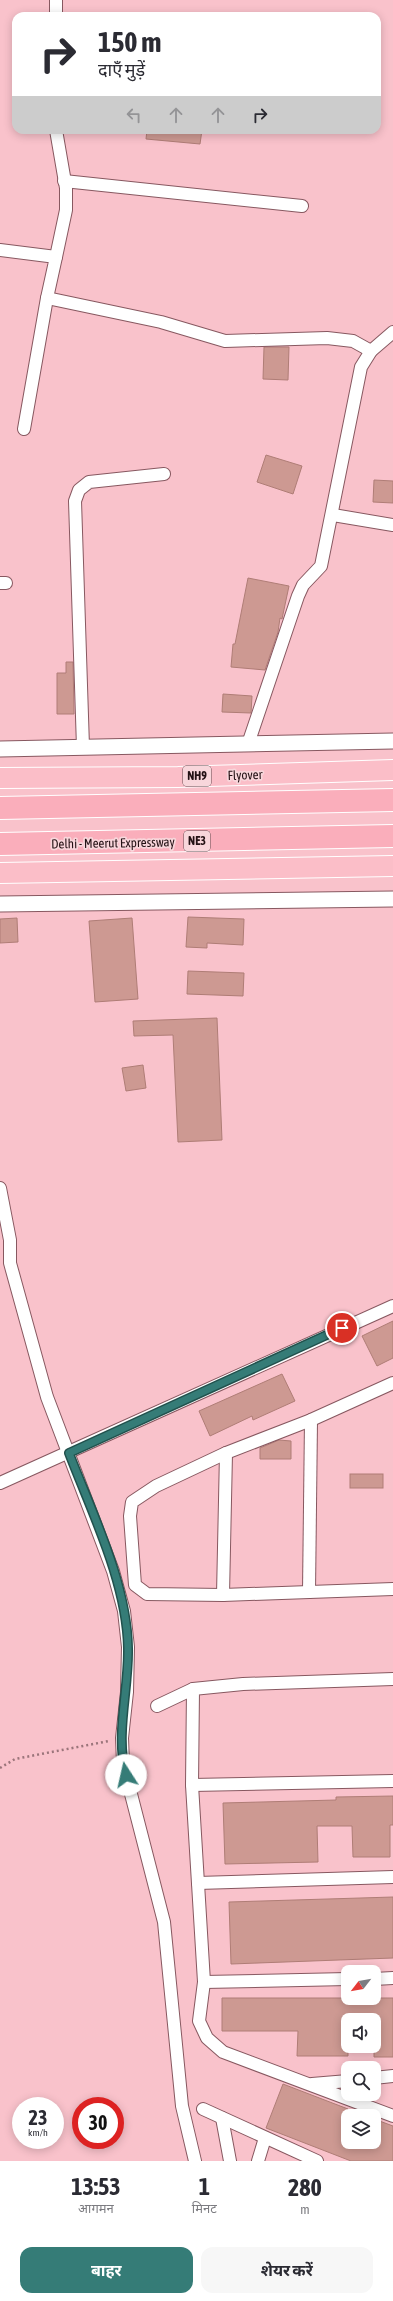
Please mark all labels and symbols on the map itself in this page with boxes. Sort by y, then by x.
road number: NH9 [183,766,211,786]
street label: Flyover [227,767,263,783]
road number: NE3 [184,831,210,851]
street label: Delhi - Meerut Expressway [51,834,176,852]
pin [325,1311,359,1345]
position arrow [105,1754,147,1796]
north arrow [341,1965,381,2005]
speed limit sign: 30 [72,2097,124,2149]

